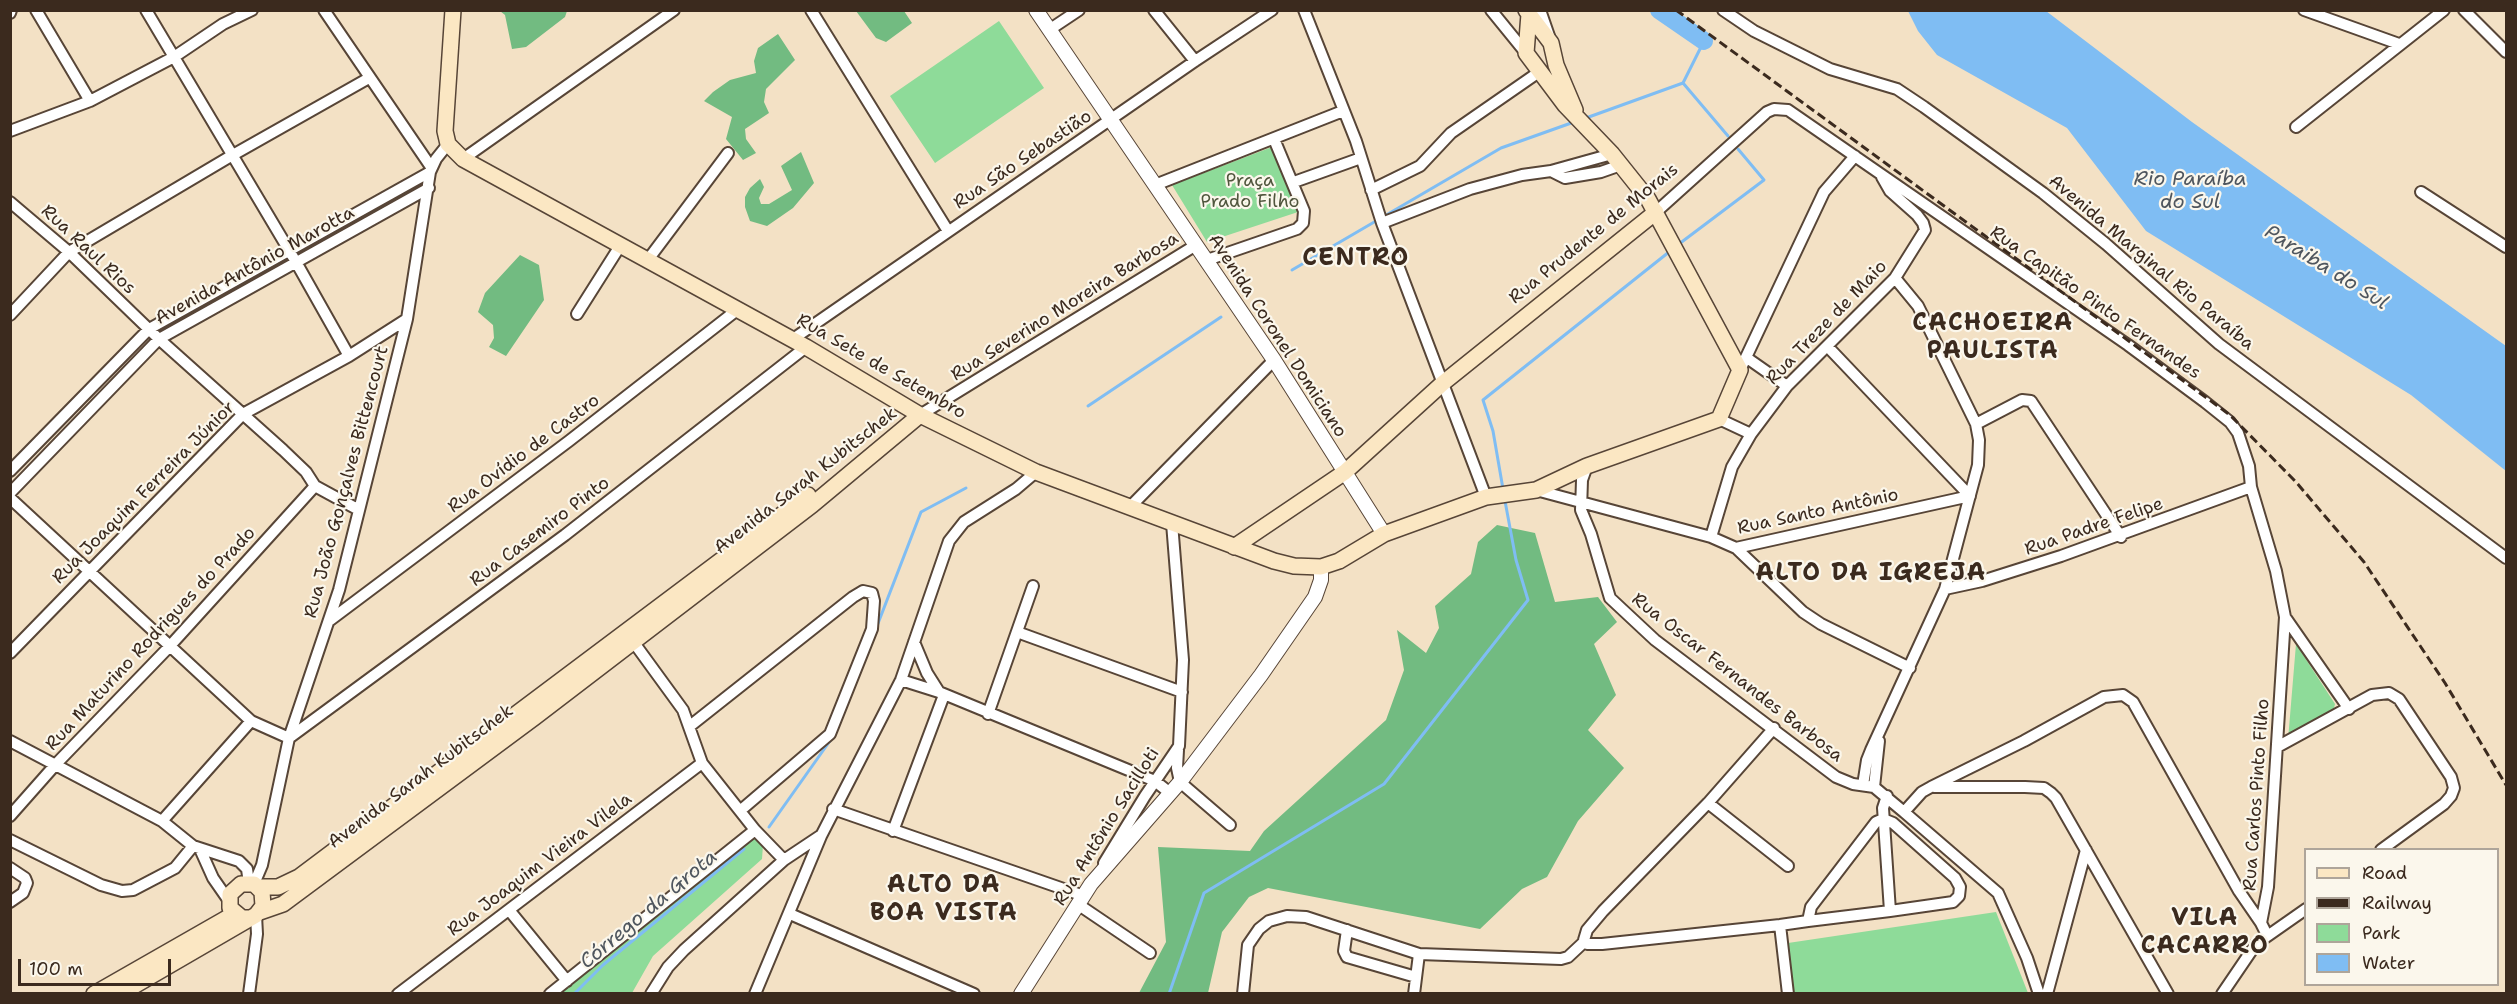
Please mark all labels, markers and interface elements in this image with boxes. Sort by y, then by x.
street label: Rua São Sebastião [950,106,1096,214]
street label: Rua Prudente de Morais [1505,159,1683,309]
water label: Rio Paraíba do Sul [2134,168,2246,215]
park label: Praça Prado Filho [1201,170,1299,213]
street label: Avenida Marginal Rio Paraíba [2044,171,2258,355]
street label: Rua Raul Rios [36,201,140,299]
street label: Avenida Antônio Marotta [152,202,358,330]
water label: Paraiba do Sul [2260,220,2392,316]
street label: Rua Capitão Pinto Fernandes [1985,222,2205,384]
street label: Rua Severino Moreira Barbosa [947,228,1183,386]
street label: Avenida Coronel Domiciano [1203,230,1351,442]
district label: CENTRO [1302,245,1410,273]
street label: Rua Treze de Maio [1762,256,1892,390]
street label: Rua Sete de Setembro [792,310,970,424]
district label: CACHOEIRA PAULISTA [1912,310,2074,366]
street label: Rua João Gonçalves Bittencourt [300,344,394,620]
street label: Rua Ovídio de Castro [444,390,604,518]
street label: Rua Joaquim Ferreira Júnior [48,397,240,589]
street label: Avenida Sarah Kubitschek [710,403,902,559]
street label: Rua Casemiro Pinto [466,472,614,592]
street label: Rua Santo Antônio [1735,484,1901,540]
street label: Rua Padre Felipe [2022,493,2166,561]
street label: Rua Maturino Rodrigues do Prado [42,523,260,755]
district label: ALTO DA IGREJA [1755,560,1987,588]
street label: Rua Oscar Fernandes Barbosa [1627,589,1847,767]
street label: Rua Carlos Pinto Filho [2240,698,2274,892]
street label: Avenida Sarah Kubitschek [324,700,518,854]
street label: Rua Antônio Sacilloti [1049,744,1165,910]
street label: Rua Joaquim Vieira Vilela [444,789,636,941]
water label: Córrego da Grota [575,845,723,975]
legend [2304,848,2499,986]
text: Road [2362,861,2407,885]
district label: ALTO DA BOA VISTA [870,872,1018,928]
text: Railway [2362,891,2432,915]
district label: VILA CACARRO [2141,905,2269,961]
text: Park [2362,921,2401,945]
scale bar [21,947,174,985]
text: Water [2362,951,2415,975]
text: 100 m [29,957,83,981]

